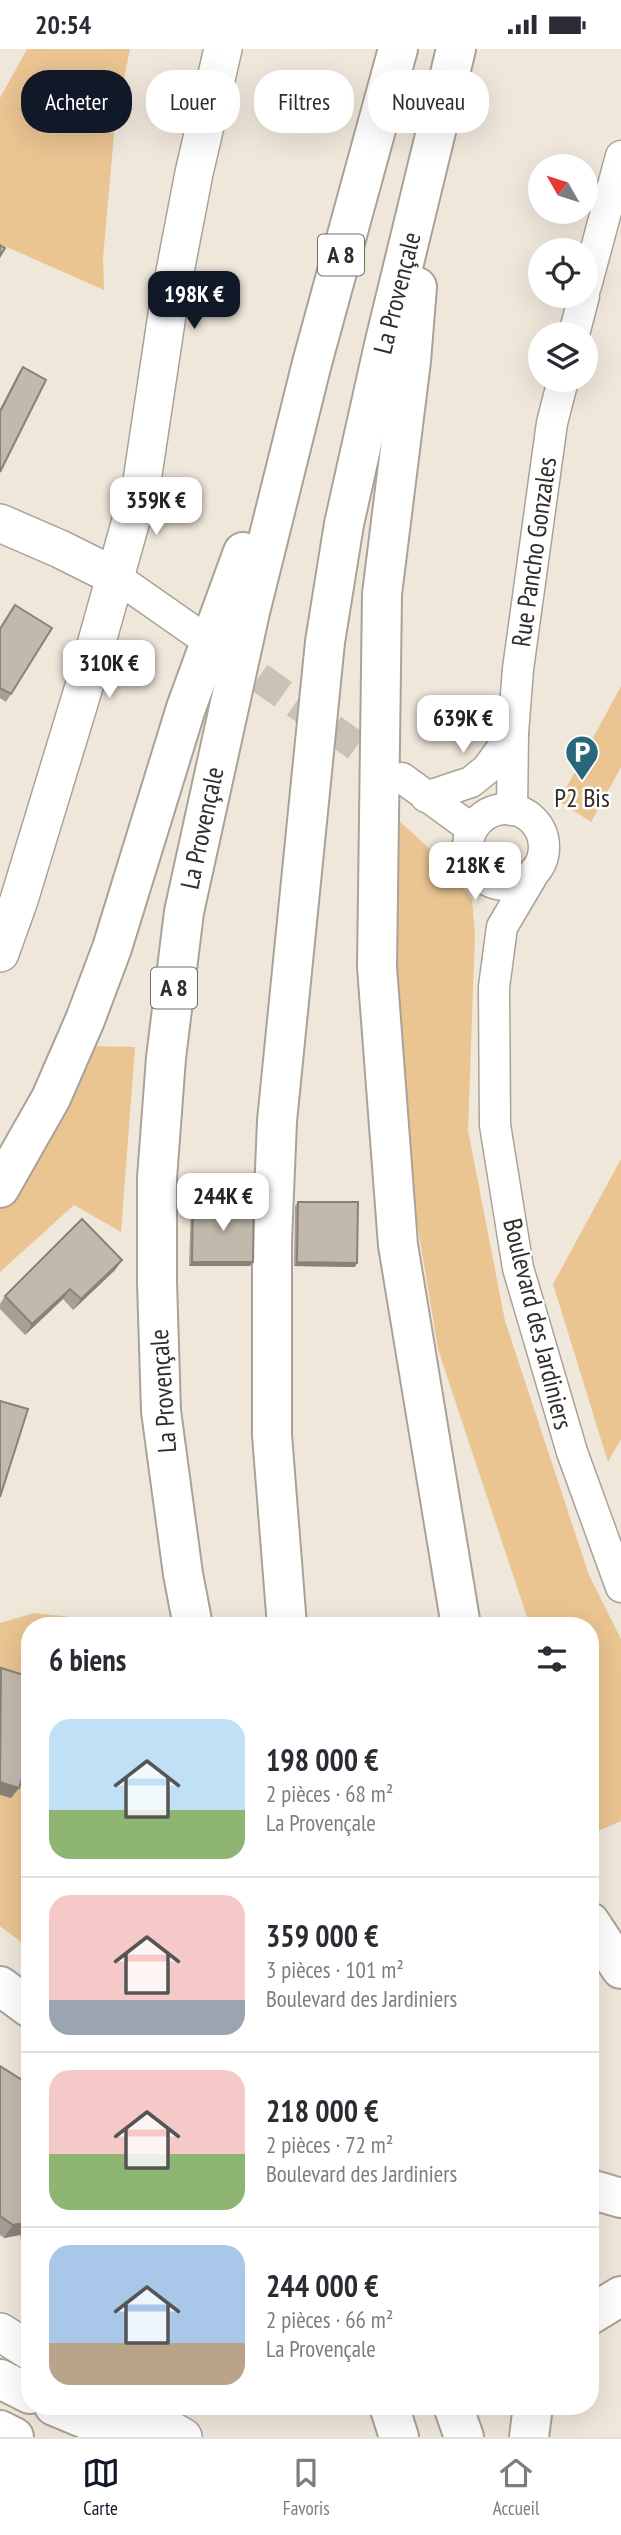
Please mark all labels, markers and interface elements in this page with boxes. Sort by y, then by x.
text: 20:54 [35,8,91,41]
chip: Acheter [21,70,132,133]
chip: Louer [146,70,240,133]
chip: Filtres [254,70,354,133]
chip: Nouveau [368,70,489,133]
north arrow [528,154,598,224]
map controls [528,154,598,392]
street label: La Provençale [365,229,428,357]
road number: A 8 [318,235,364,275]
button: locate [528,238,598,308]
pin: 198K € [137,271,251,331]
text: 198K € [164,279,224,308]
button: layers [528,322,598,392]
street label: Rue Pancho Gonzales [504,455,563,649]
pin: 359K € [99,477,213,537]
text: 359K € [126,485,186,514]
pin: 310K € [52,641,166,700]
text: 310K € [79,648,139,677]
pin: 639K € [406,695,520,755]
text: 639K € [433,703,493,732]
parking icon: P2 Bis [563,733,601,782]
street label: La Provençale [172,764,231,892]
place label: P2 Bis [554,781,610,814]
pin: 218K € [418,843,532,902]
text: 218K € [445,850,505,879]
road number: A 8 [151,967,197,1008]
pin: 244K € [166,1173,280,1233]
text: 244K € [193,1181,253,1210]
street label: Boulevard des Jardiniers [496,1215,581,1433]
street label: La Provençale [142,1328,183,1454]
text: 6 biens [49,1640,126,1679]
icon: filters [533,1640,571,1678]
text: 198 000 € [266,1740,379,1779]
icon: home [105,1747,189,1831]
text: 2 pièces · 68 m² [266,1779,393,1808]
text: La Provençale [266,1808,376,1837]
text: 359 000 € [266,1916,379,1955]
icon: home [105,1923,189,2007]
text: 3 pièces · 101 m² [266,1955,404,1984]
text: Boulevard des Jardiniers [266,1984,457,2013]
text: 218 000 € [266,2091,379,2130]
icon: home [105,2098,189,2182]
text: 2 pièces · 72 m² [266,2130,393,2159]
text: Boulevard des Jardiniers [266,2159,457,2188]
text: 244 000 € [266,2266,379,2305]
icon: home [105,2273,189,2357]
text: 2 pièces · 66 m² [266,2305,393,2334]
text: La Provençale [266,2334,376,2363]
tab: Carte [82,2454,120,2520]
tab: Favoris [283,2454,330,2520]
tab: Accueil [493,2454,539,2520]

